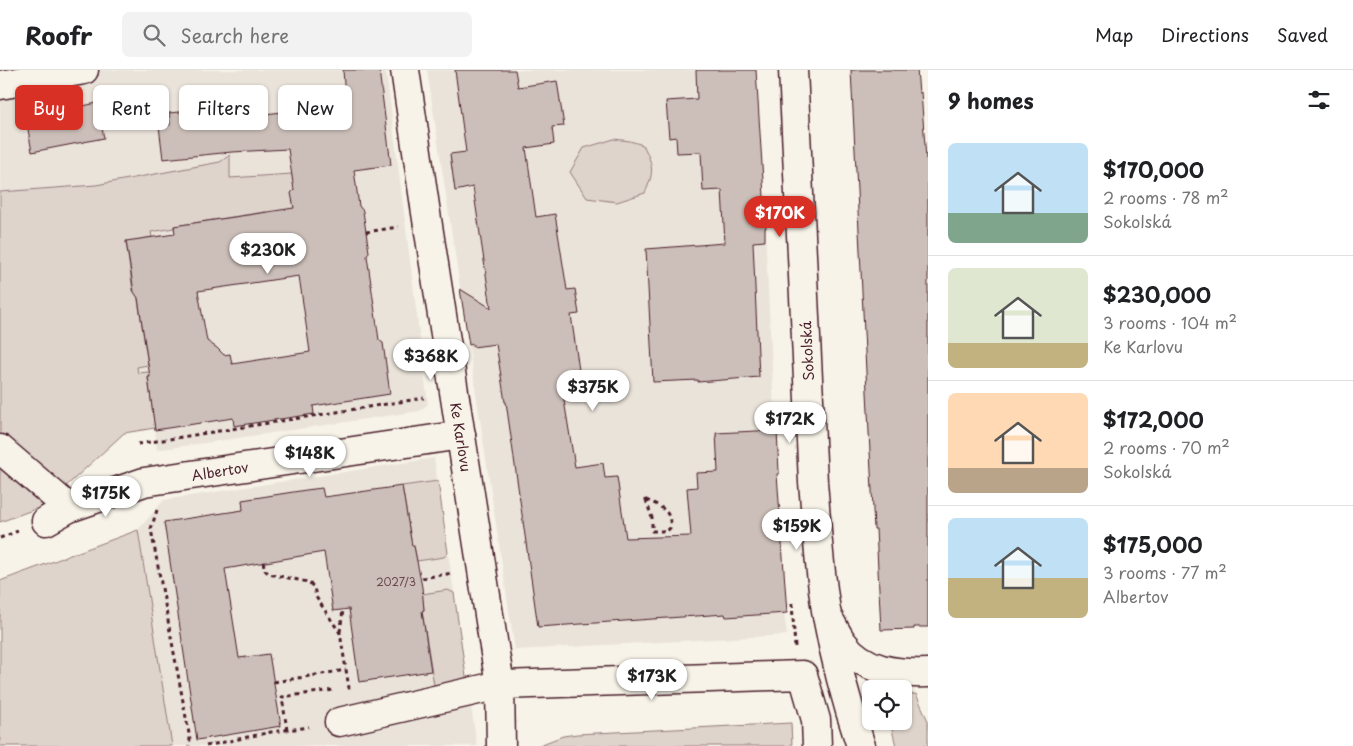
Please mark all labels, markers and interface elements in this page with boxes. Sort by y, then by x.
search box [122,12,472,57]
text: Roofr [25,17,92,53]
icon: search [140,21,168,49]
text: Search here [180,21,289,49]
text: Map [1095,21,1133,48]
text: Directions [1161,21,1249,48]
text: Saved [1277,21,1328,48]
text: 9 homes [948,84,1034,116]
chip: Buy [15,85,83,130]
chip: Rent [93,85,169,130]
chip: Filters [179,85,268,130]
chip: New [278,85,352,130]
icon: filters [1305,86,1333,114]
text: $170,000 [1103,153,1204,185]
icon: home [988,163,1048,223]
text: 2 rooms · 78 m² [1103,185,1229,209]
pin: $170K [745,196,815,238]
text: $170K [755,200,805,224]
text: Sokolská [1103,209,1171,233]
pin: $230K [233,232,303,275]
text: $230K [240,237,296,261]
text: $230,000 [1103,278,1211,310]
icon: home [988,288,1048,348]
text: 3 rooms · 104 m² [1103,310,1237,334]
street label: Sokolská [795,320,819,381]
text: Ke Karlovu [1103,334,1183,358]
pin: $368K [396,338,466,381]
text: $368K [404,343,458,367]
pin: $375K [558,370,628,412]
text: $375K [567,374,619,398]
street label: Ke Karlovu [445,401,477,473]
pin: $172K [755,402,825,444]
text: $172,000 [1103,403,1204,435]
text: $172K [765,406,815,430]
icon: home [988,413,1048,473]
text: 2 rooms · 70 m² [1103,435,1230,459]
pin: $148K [275,436,345,478]
text: $148K [285,440,335,464]
street label: Albertov [190,456,250,486]
text: Sokolská [1103,459,1171,483]
pin: $175K [71,476,141,518]
text: $175K [82,480,130,504]
pin: $159K [762,508,832,551]
text: $159K [773,513,821,537]
text: $175,000 [1103,528,1203,560]
icon: home [988,538,1048,598]
text: 3 rooms · 77 m² [1103,560,1227,584]
house number: 2027/3 [376,573,416,590]
text: Albertov [1103,584,1168,608]
pin: $173K [617,658,687,701]
text: $173K [627,663,677,687]
map controls [862,680,912,730]
button: locate [862,680,912,730]

